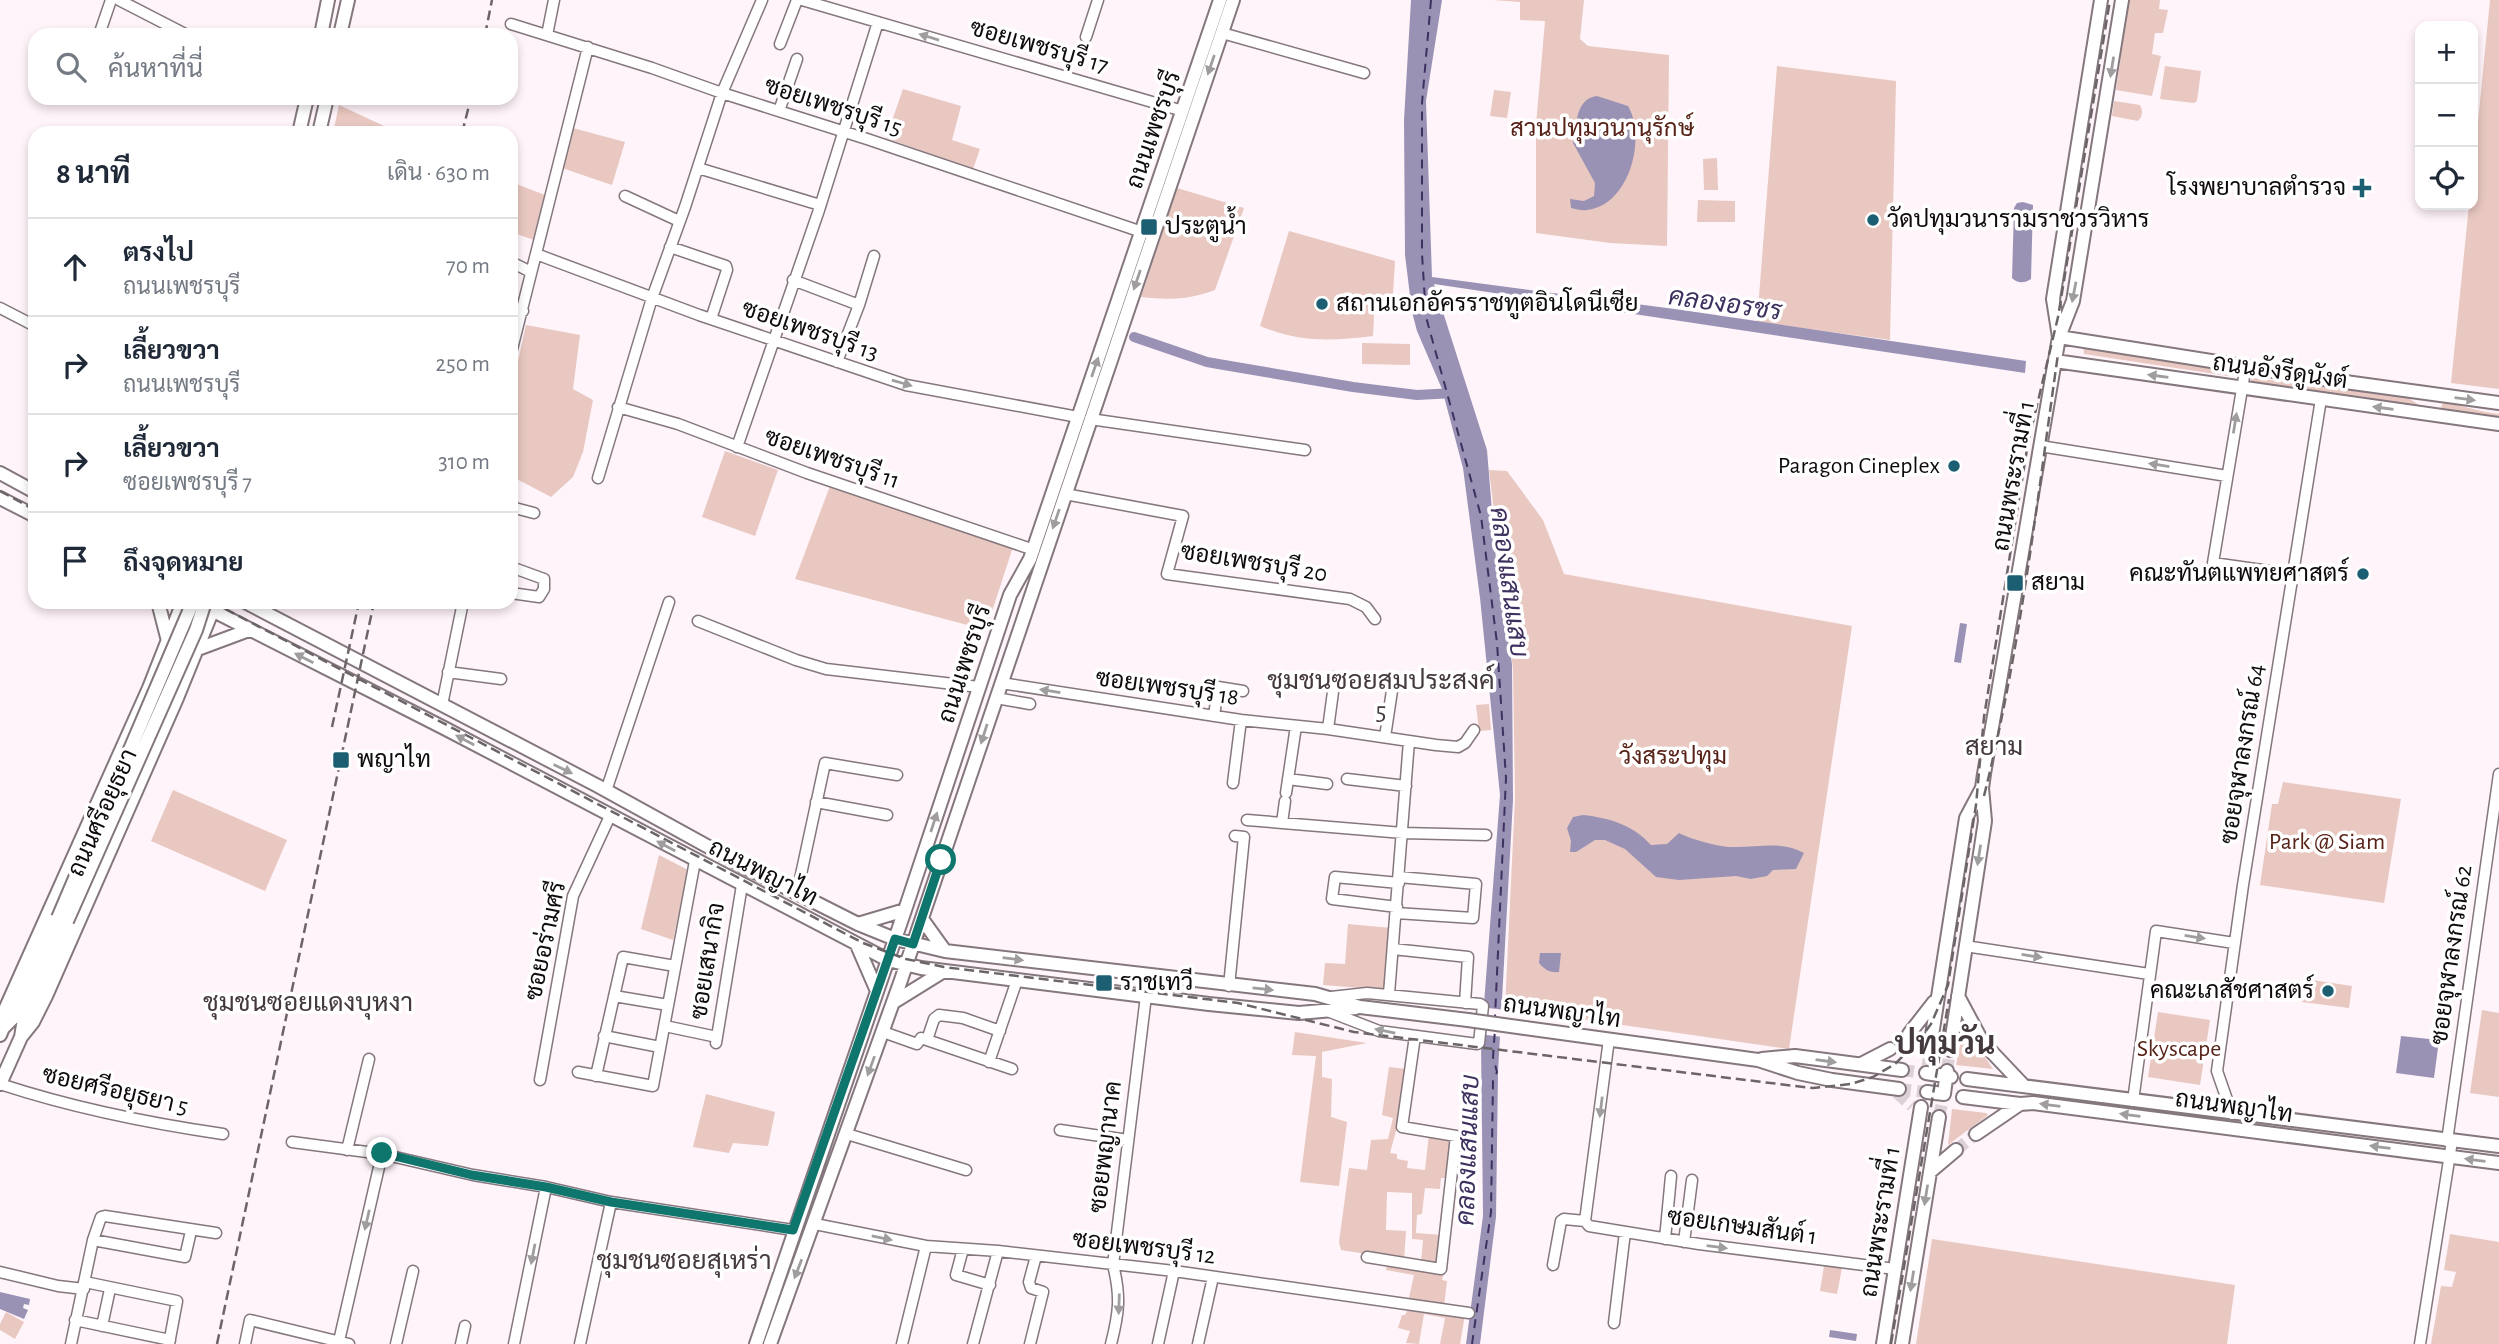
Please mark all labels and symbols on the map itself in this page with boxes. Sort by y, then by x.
street label: ซอยเพชรบุรี 17 [966,12,1112,81]
one-way arrow [918,32,939,42]
one-way arrow [1205,54,1216,75]
one-way arrow [2106,57,2117,79]
street label: ถนนเพชรบุรี [1119,67,1188,193]
street label: ซอยเพชรบุรี 15 [760,70,906,143]
park label: สวนปทุมวนานุรักษ์ [1510,112,1695,144]
place label: โรงพยาบาลตำรวจ [2165,171,2346,200]
marker: โรงพยาบาลตำรวจ [2352,178,2372,198]
place label: วัดปทุมวนารามราชวรวิหาร [1887,205,2149,235]
place label: ประตูน้ำ [1165,206,1247,243]
marker: วัดปทุมวนารามราชวรวิหาร [1865,212,1881,228]
marker: ประตูน้ำ [1139,217,1159,237]
one-way arrow [1132,270,1142,291]
one-way arrow [2068,281,2079,303]
water label: คลองอรชร [1667,283,1785,325]
place label: สถานเอกอัครราชทูตอินโดนีเซีย [1336,287,1638,320]
street label: ซอยเพชรบุรี 13 [738,293,883,368]
marker: สถานเอกอัครราชทูตอินโดนีเซีย [1314,296,1330,312]
street label: ถนนอังรีดูนังต์ [2210,346,2350,397]
one-way arrow [1091,357,1101,378]
one-way arrow [2147,370,2169,381]
one-way arrow [892,379,913,389]
one-way arrow [2454,393,2476,404]
street label: ถนนพระรามที่ 1 [1979,397,2039,553]
one-way arrow [2372,402,2394,413]
one-way arrow [2230,412,2241,434]
street label: ซอยเพชรบุรี 11 [760,421,904,496]
place label: Paragon Cineplex [1778,454,1941,478]
marker: Paragon Cineplex [1946,458,1962,474]
one-way arrow [2148,459,2170,470]
water label: คลองแสนแสบ [1486,505,1532,659]
one-way arrow [1050,508,1061,529]
street label: ซอยเพชรบุรี 20 [1178,536,1330,589]
place label: คณะทันตแพทยศาสตร์ [2129,557,2349,586]
marker: คณะทันตแพทยศาสตร์ [2355,566,2371,582]
place label: สยาม [2031,571,2085,595]
marker: สยาม [2005,573,2025,593]
street label: ถนนเพชรบุรี [931,601,998,727]
one-way arrow [294,652,314,663]
street label: ซอยเพชรบุรี 18 [1094,662,1241,713]
street label: ซอยจุฬาลงกรณ์ 64 [2212,662,2272,846]
district label: ชุมชนซอยสมประสงค์ 5 [1267,663,1495,724]
one-way arrow [1039,685,1061,696]
one-way arrow [978,724,989,745]
one-way arrow [455,734,475,746]
district label: สยาม [1965,734,2023,760]
park label: วังสระปทุม [1619,742,1727,772]
place label: พญาไท [357,743,431,773]
street label: ถนนศรีอยุธยา [61,744,145,882]
marker: พญาไท [331,750,351,770]
one-way arrow [553,763,573,775]
one-way arrow [930,811,940,832]
park label: Park @ Siam [2269,830,2385,854]
street label: ถนนพญาไท [704,831,824,911]
one-way arrow [656,841,676,852]
route start [925,844,956,875]
one-way arrow [1973,844,1984,866]
street label: ซอยจุฬาลงกรณ์ 62 [2423,863,2479,1047]
street label: ซอยอร่ามศรี [518,879,570,1003]
street label: ซอยเสนากิจ [684,900,729,1021]
one-way arrow [2184,932,2206,943]
one-way arrow [2021,951,2043,962]
one-way arrow [1002,954,1024,965]
place label: ราชเทวี [1120,967,1193,995]
marker: ราชเทวี [1094,973,1114,993]
place label: คณะเภสัชศาสตร์ [2150,974,2314,1003]
marker: คณะเภสัชศาสตร์ [2320,983,2336,999]
one-way arrow [1252,984,1274,995]
street label: ถนนพญาไท [1502,987,1623,1033]
district label: ชุมชนซอยแดงบุหงา [203,990,413,1020]
district label: ปทุมวัน [1894,1024,1996,1066]
one-way arrow [1374,1026,1396,1037]
park label: Skyscape [2137,1037,2221,1061]
one-way arrow [1815,1055,1837,1066]
one-way arrow [865,1056,876,1077]
street label: ซอยศรีอยุธยา 5 [39,1059,191,1122]
water label: คลองแสนแสบ [1452,1074,1484,1226]
street label: ซอยพญานาค [1086,1080,1127,1215]
street label: ถนนพญาไท [2174,1082,2295,1128]
one-way arrow [1595,1096,1606,1118]
one-way arrow [2039,1099,2061,1110]
one-way arrow [2119,1109,2141,1120]
route end [366,1137,397,1168]
one-way arrow [2369,1142,2391,1153]
street label: ถนนพระรามที่ 1 [1847,1143,1905,1299]
one-way arrow [2463,1154,2485,1165]
one-way arrow [1920,1184,1931,1206]
street label: ซอยเกษมสันต์ 1 [1666,1200,1819,1249]
one-way arrow [361,1209,372,1231]
street label: ซอยเพชรบุรี 12 [1071,1223,1217,1272]
one-way arrow [871,1232,893,1243]
one-way arrow [1707,1241,1729,1252]
one-way arrow [527,1243,538,1265]
district label: ชุมชนซอยสุเหร่า [596,1245,772,1278]
one-way arrow [792,1258,803,1279]
one-way arrow [1906,1270,1917,1292]
one-way arrow [1113,1294,1124,1316]

